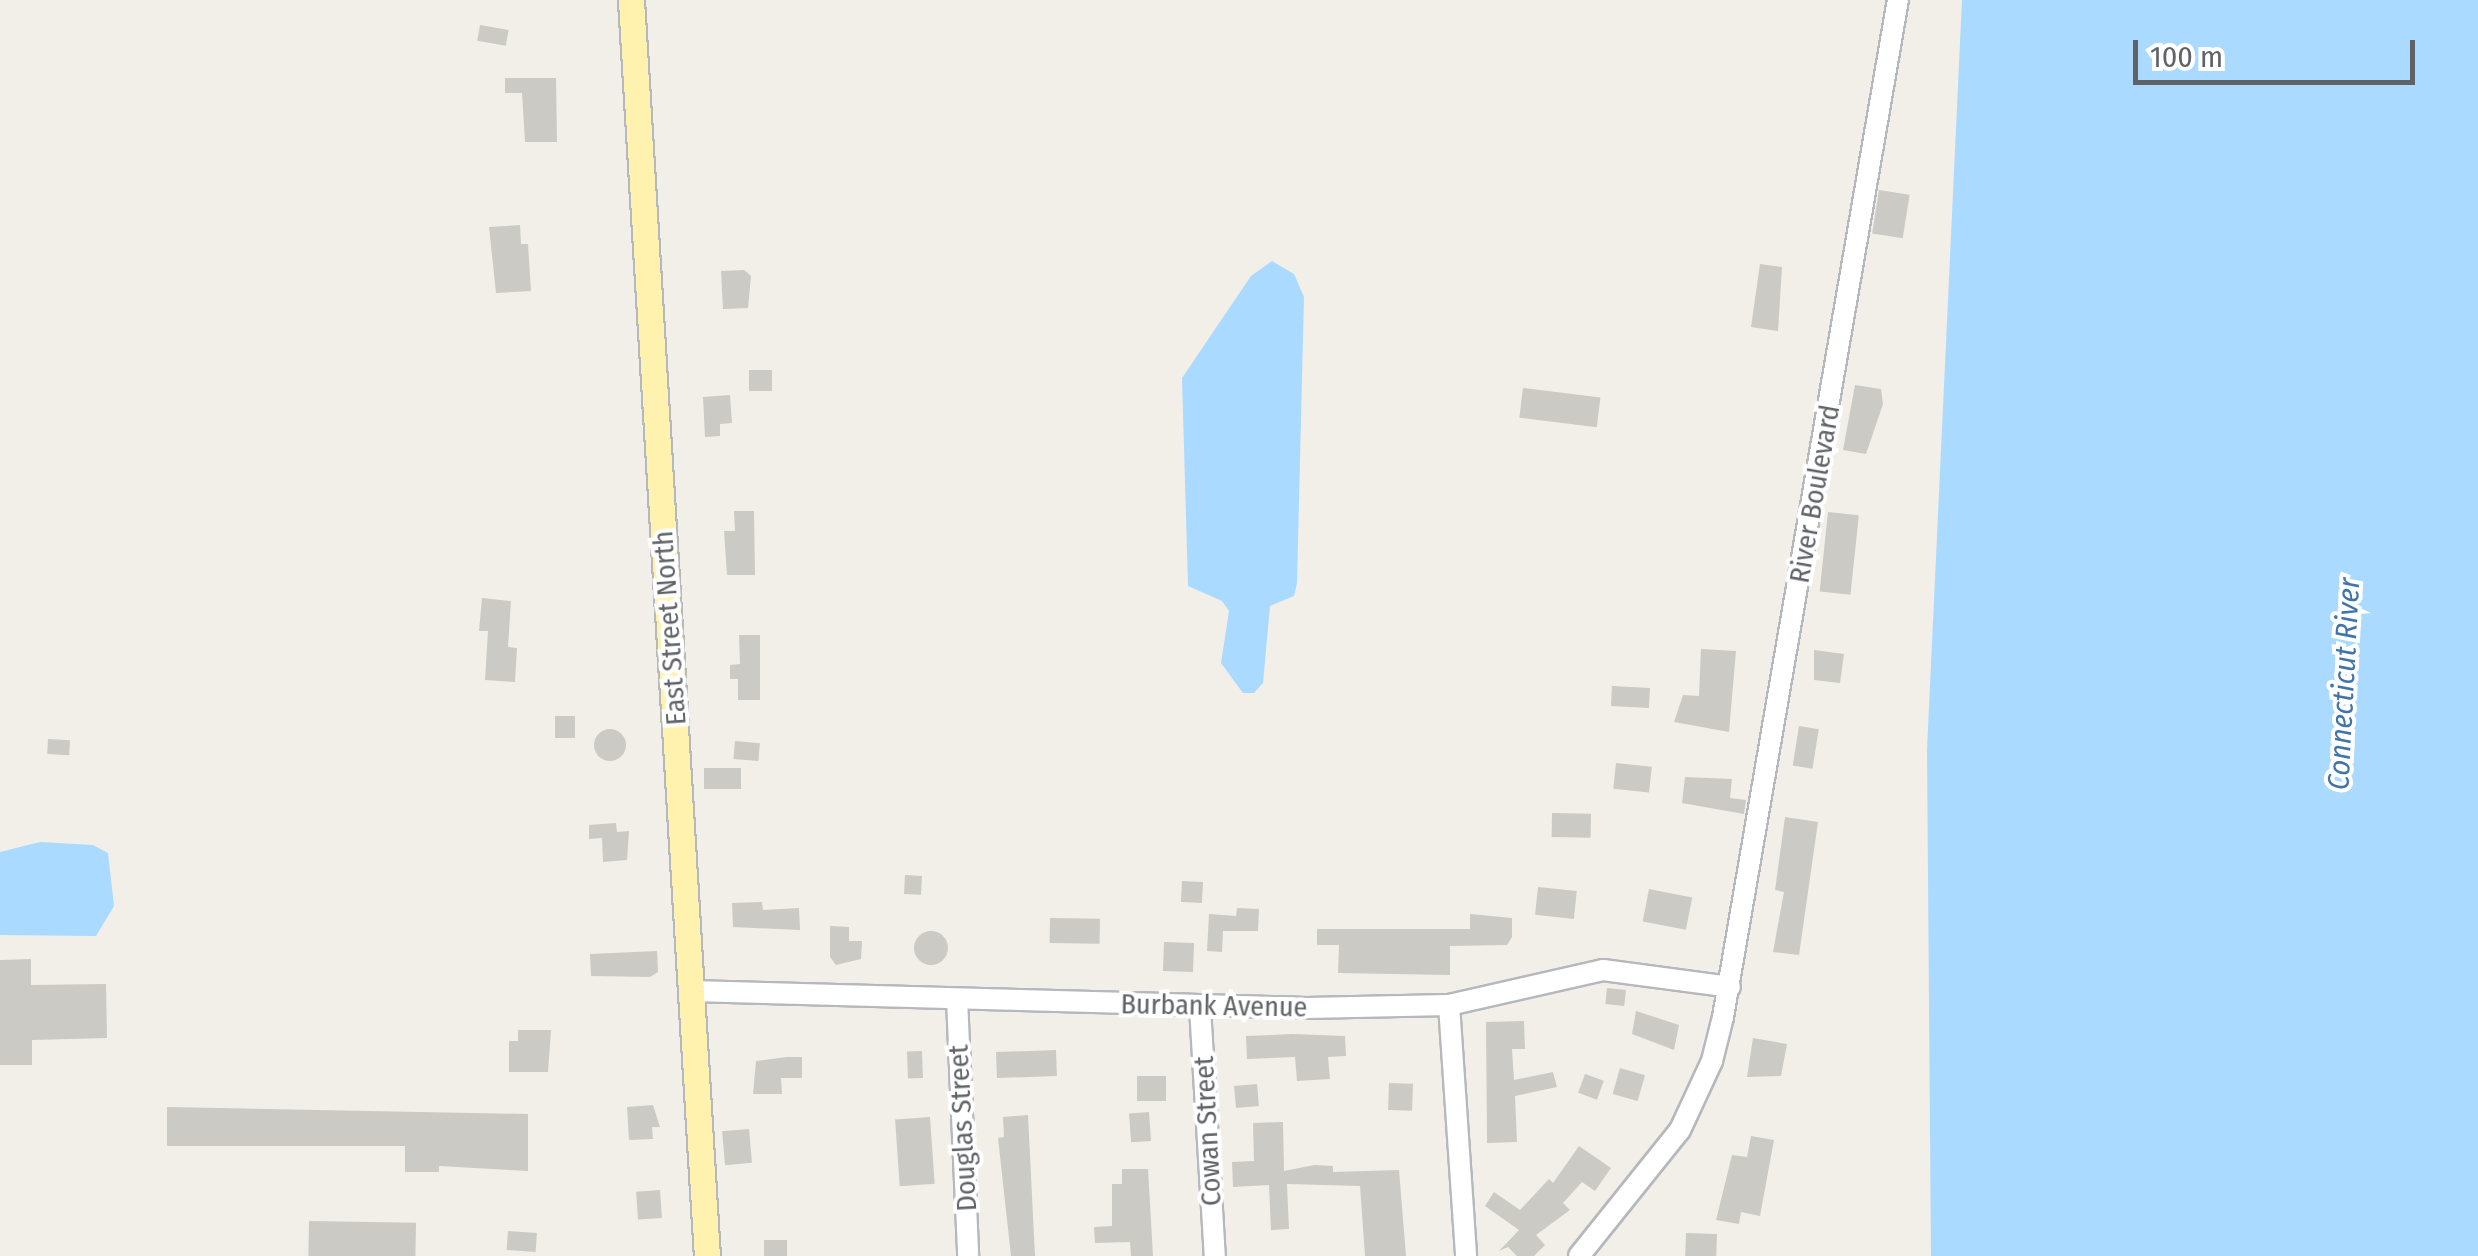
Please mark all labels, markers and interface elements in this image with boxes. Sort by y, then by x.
scale bar [2138,20,2420,82]
text: 100 m [2150,39,2223,75]
street label: River Boulevard [1783,402,1847,586]
street label: East Street North [646,530,694,726]
water label: Connecticut River [2320,577,2368,791]
street label: Burbank Avenue [1120,988,1308,1024]
street label: Douglas Street [942,1044,984,1212]
street label: Cowan Street [1187,1055,1229,1207]

